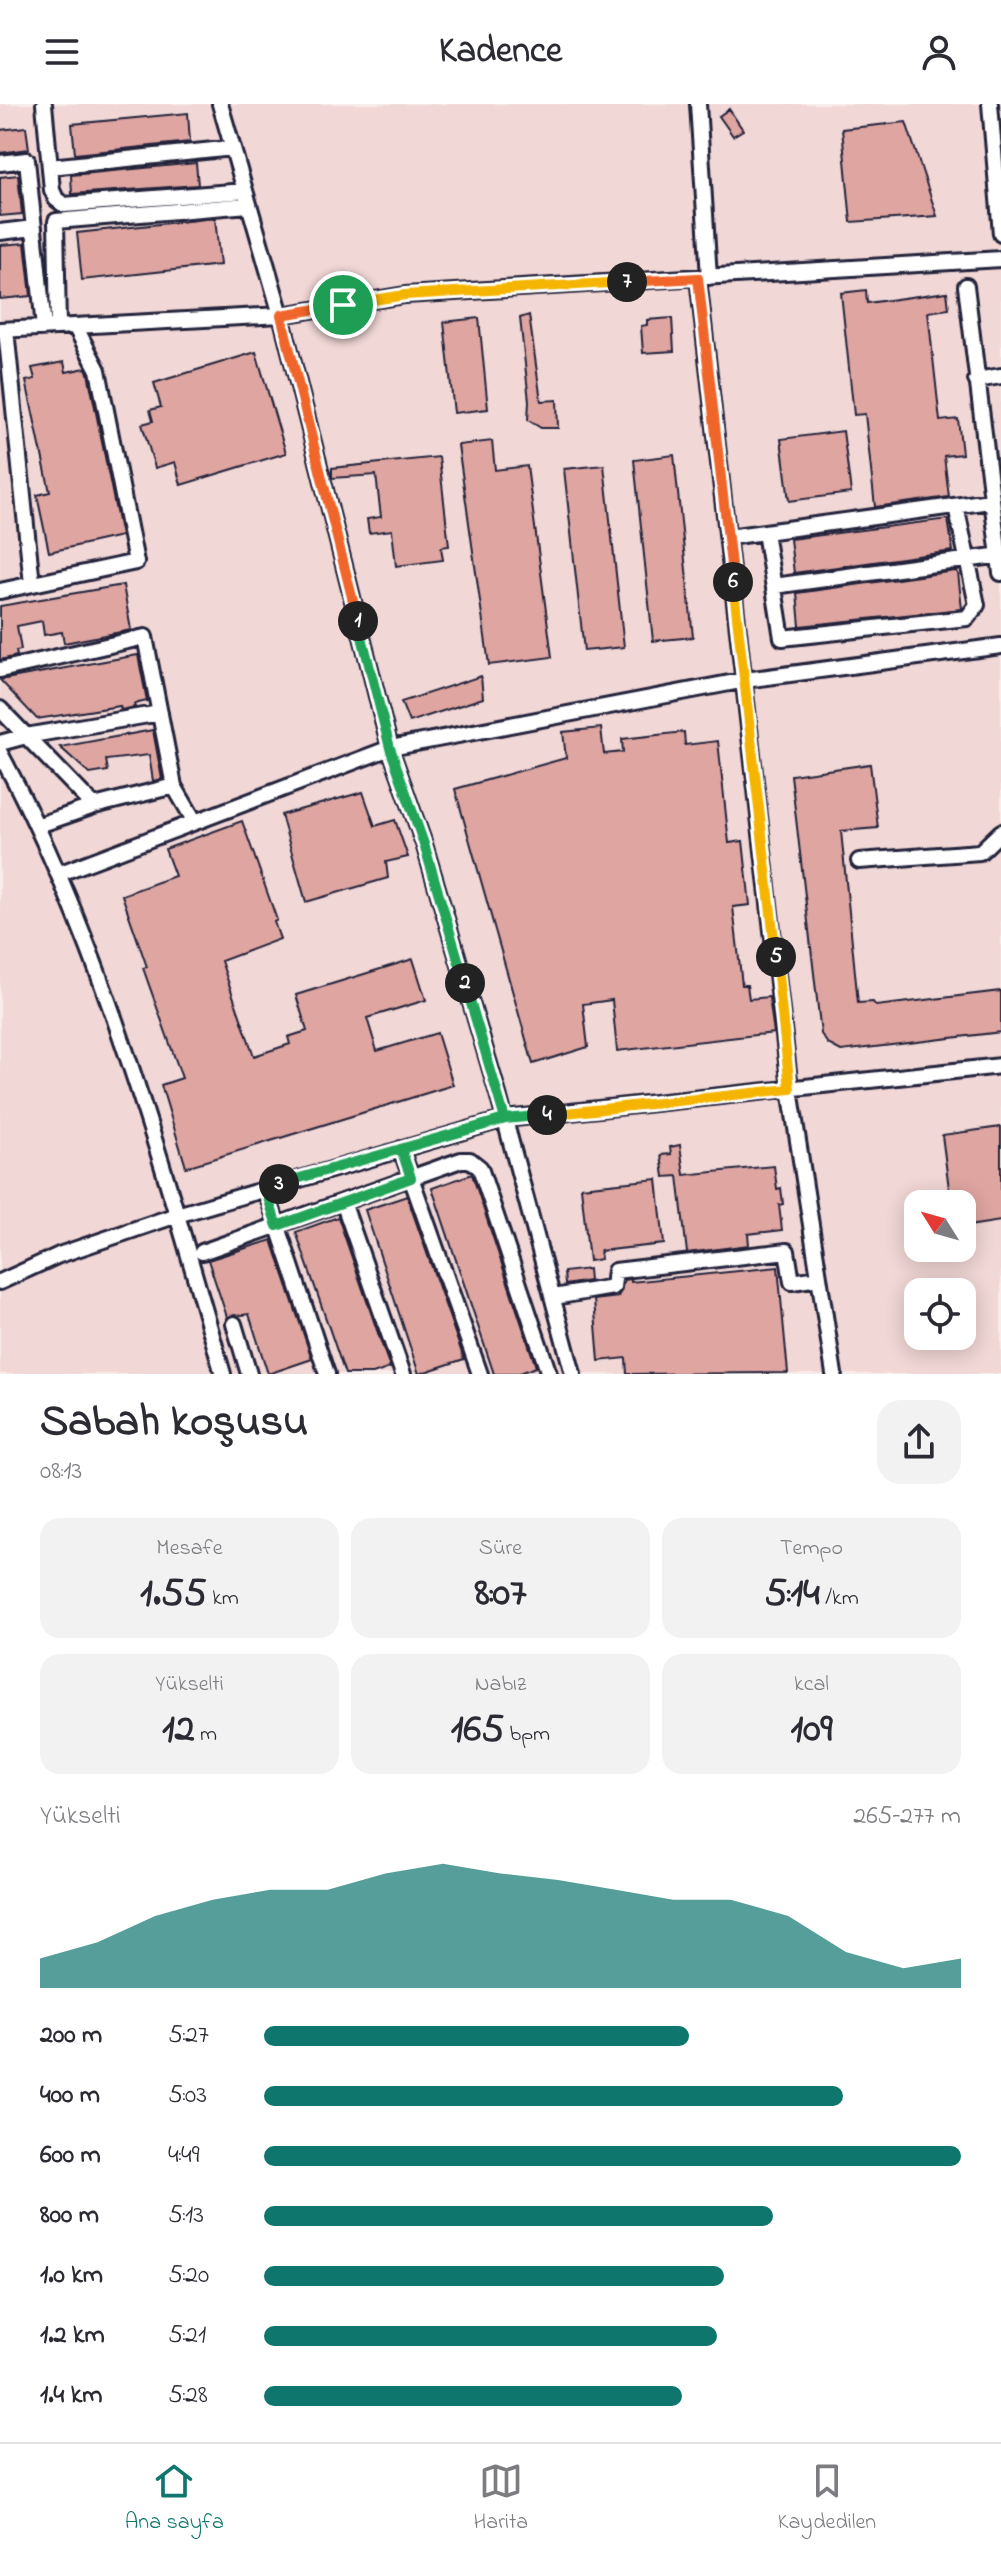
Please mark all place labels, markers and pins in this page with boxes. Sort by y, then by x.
pin: 7 [607,262,647,302]
pin [309,271,377,339]
pin: 6 [713,562,753,602]
pin: 1 [338,601,378,641]
pin: 5 [756,937,796,977]
pin: 2 [445,963,485,1003]
pin: 4 [527,1095,567,1135]
pin: 3 [259,1164,299,1204]

